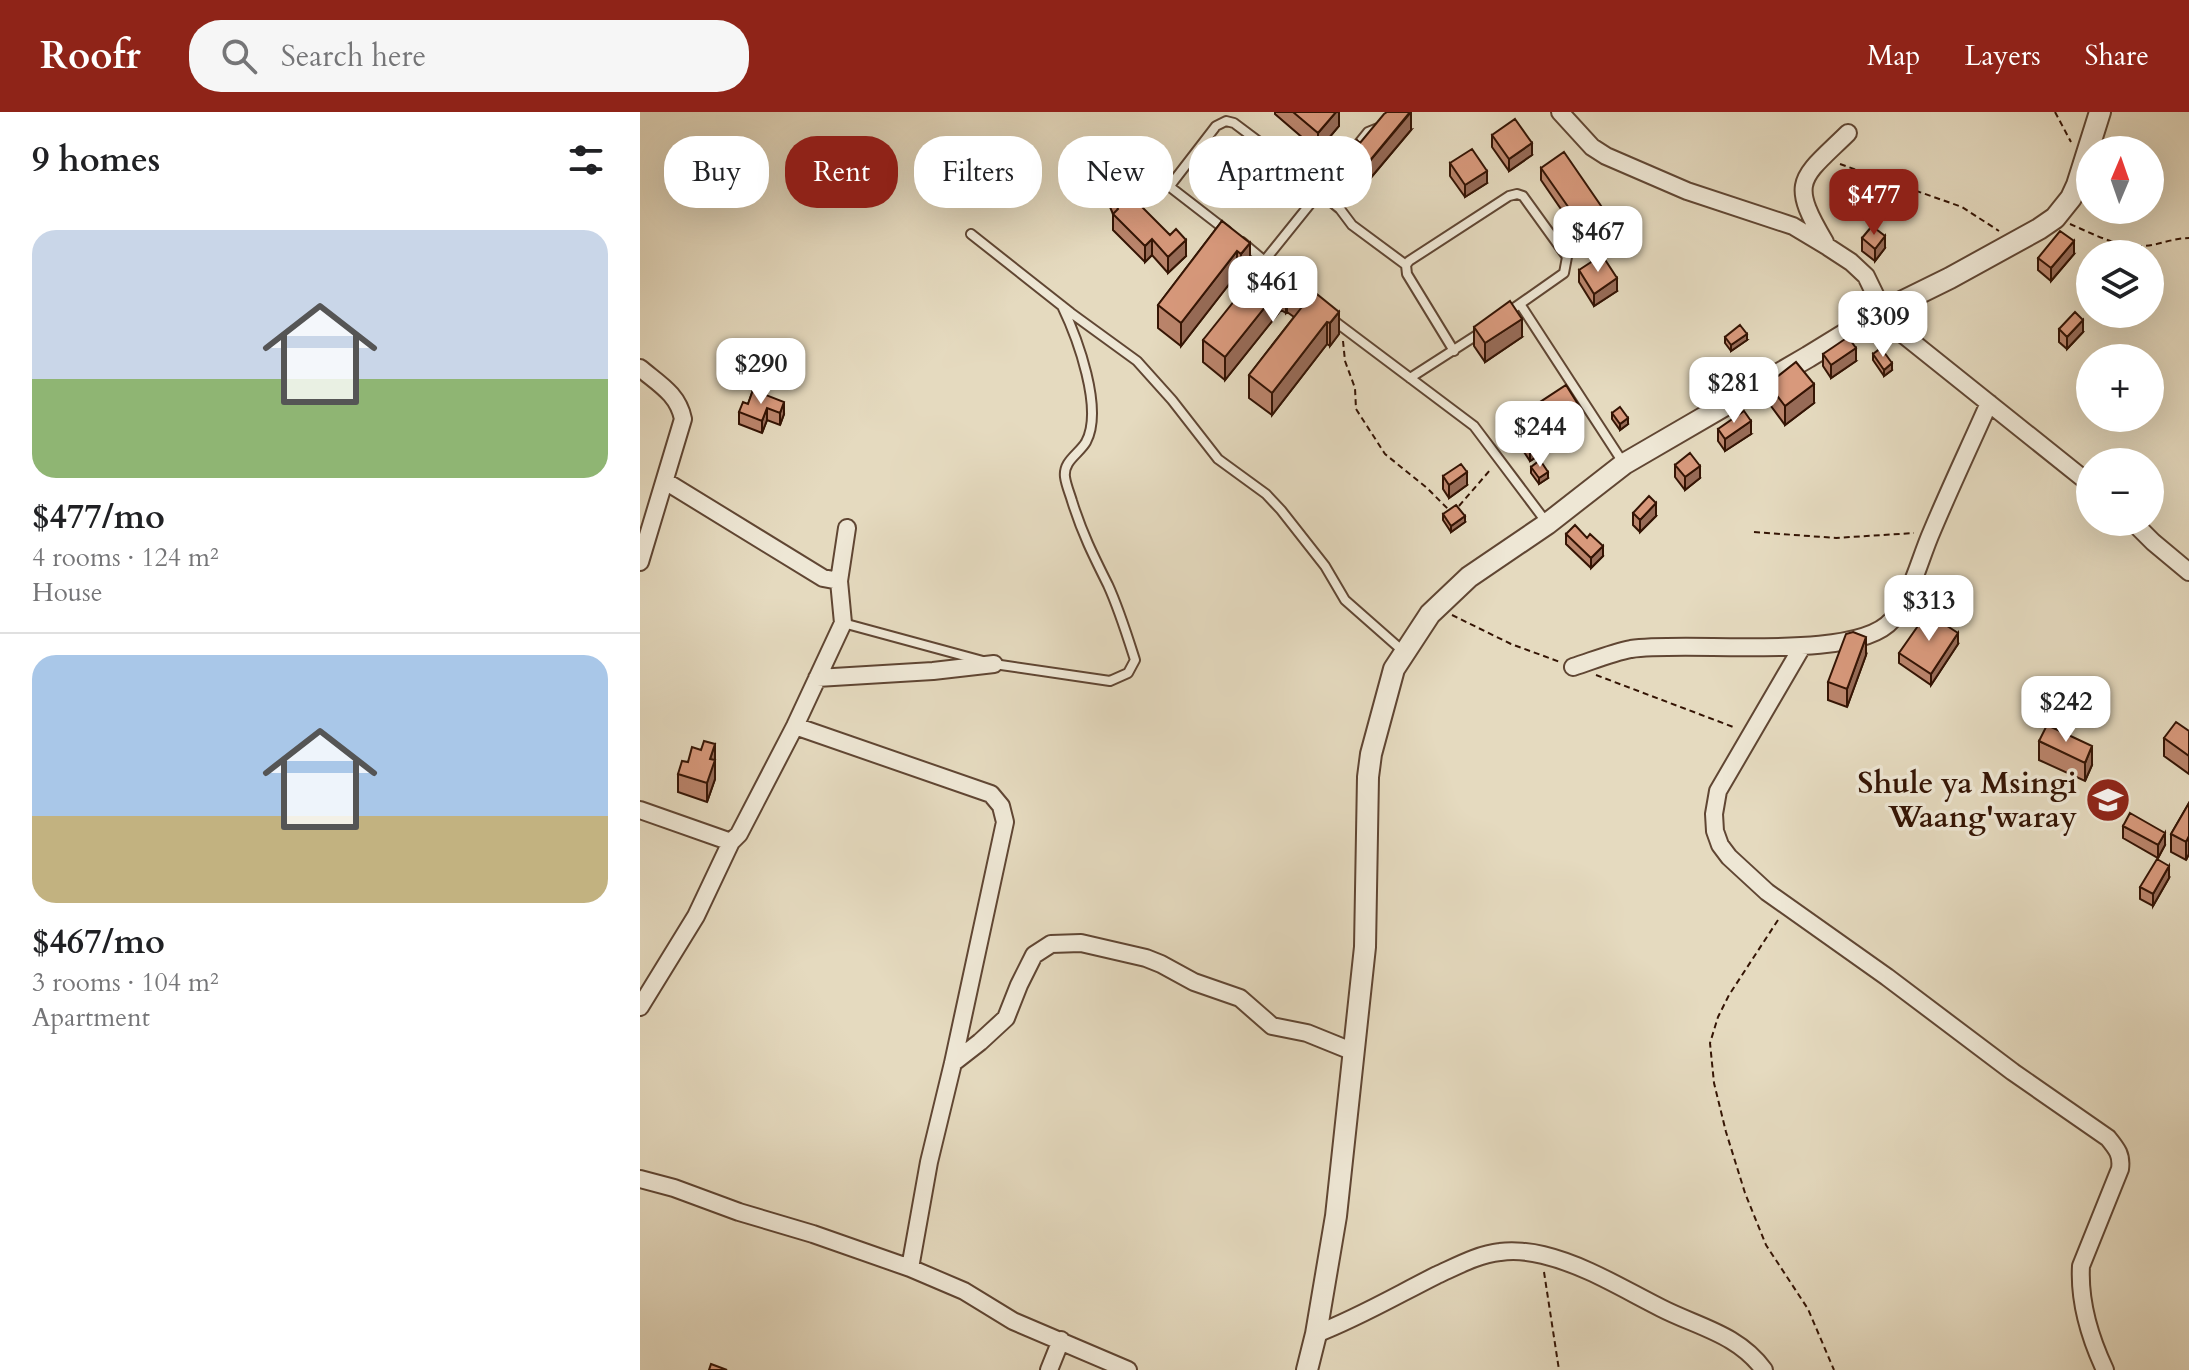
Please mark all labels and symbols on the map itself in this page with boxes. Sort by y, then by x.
north arrow [2076,136,2164,224]
pin: $477 [1827,169,1921,237]
pin: $467 [1551,206,1645,274]
pin: $461 [1226,256,1320,324]
pin: $309 [1836,291,1930,359]
pin: $290 [714,338,808,406]
pin: $281 [1687,357,1781,425]
pin: $244 [1493,401,1587,469]
pin: $313 [1882,575,1976,643]
pin: $242 [2019,676,2113,744]
place label: Shule ya Msingi Waang'waray [1857,763,2077,838]
school or university icon: Shule ya Msingi Waang'waray [2084,776,2132,824]

